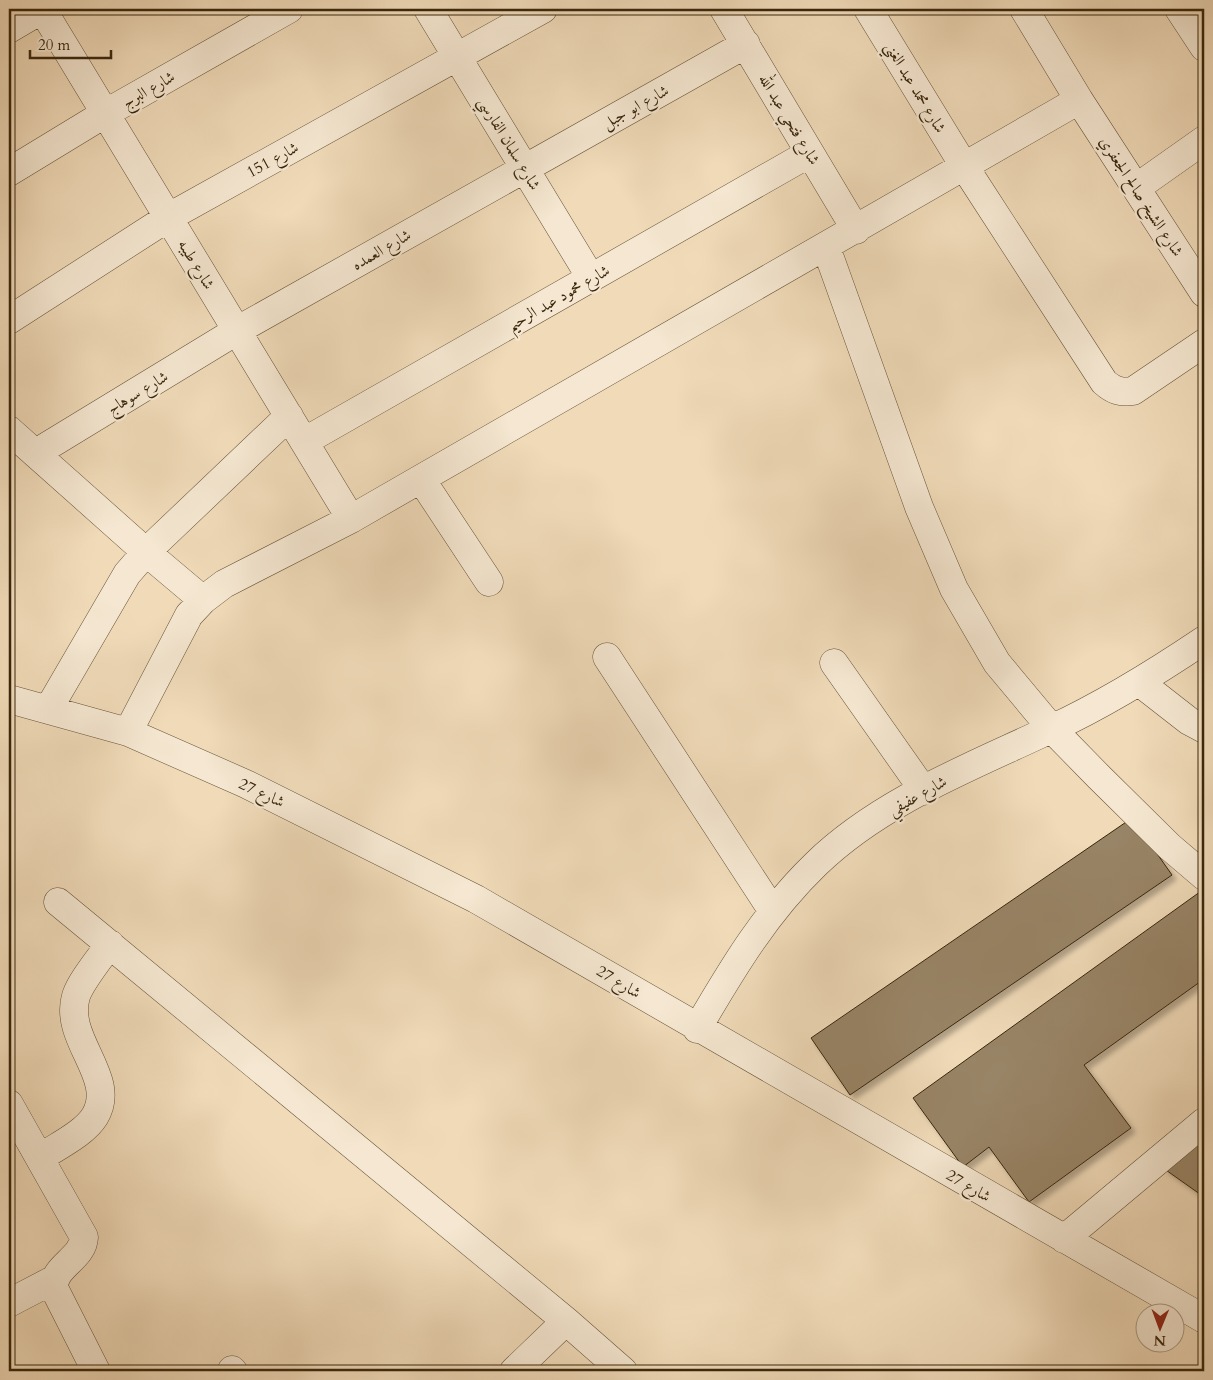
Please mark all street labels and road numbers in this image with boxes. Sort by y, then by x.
street label: شارع محمد عبد الغني [876,38,951,139]
street label: شارع البرج [118,66,180,116]
street label: شارع فتحي عبد الله [750,69,827,171]
street label: شارع ابو جبل [598,80,674,136]
street label: شارع سلمان الفارسي [469,93,546,196]
street label: شارع الشيخ صالح الجعفري [1091,132,1188,263]
street label: شارع 151 [242,137,304,185]
street label: شارع العمده [348,224,416,277]
street label: شارع طيبه [171,235,220,295]
street label: شارع محمود عبد الرحيم [503,260,616,341]
street label: شارع سوهاج [103,366,174,422]
street label: شارع عفيفي [884,771,953,825]
street label: شارع 27 [234,773,288,815]
street label: شارع 27 [591,960,645,1005]
street label: شارع 27 [941,1164,995,1209]

